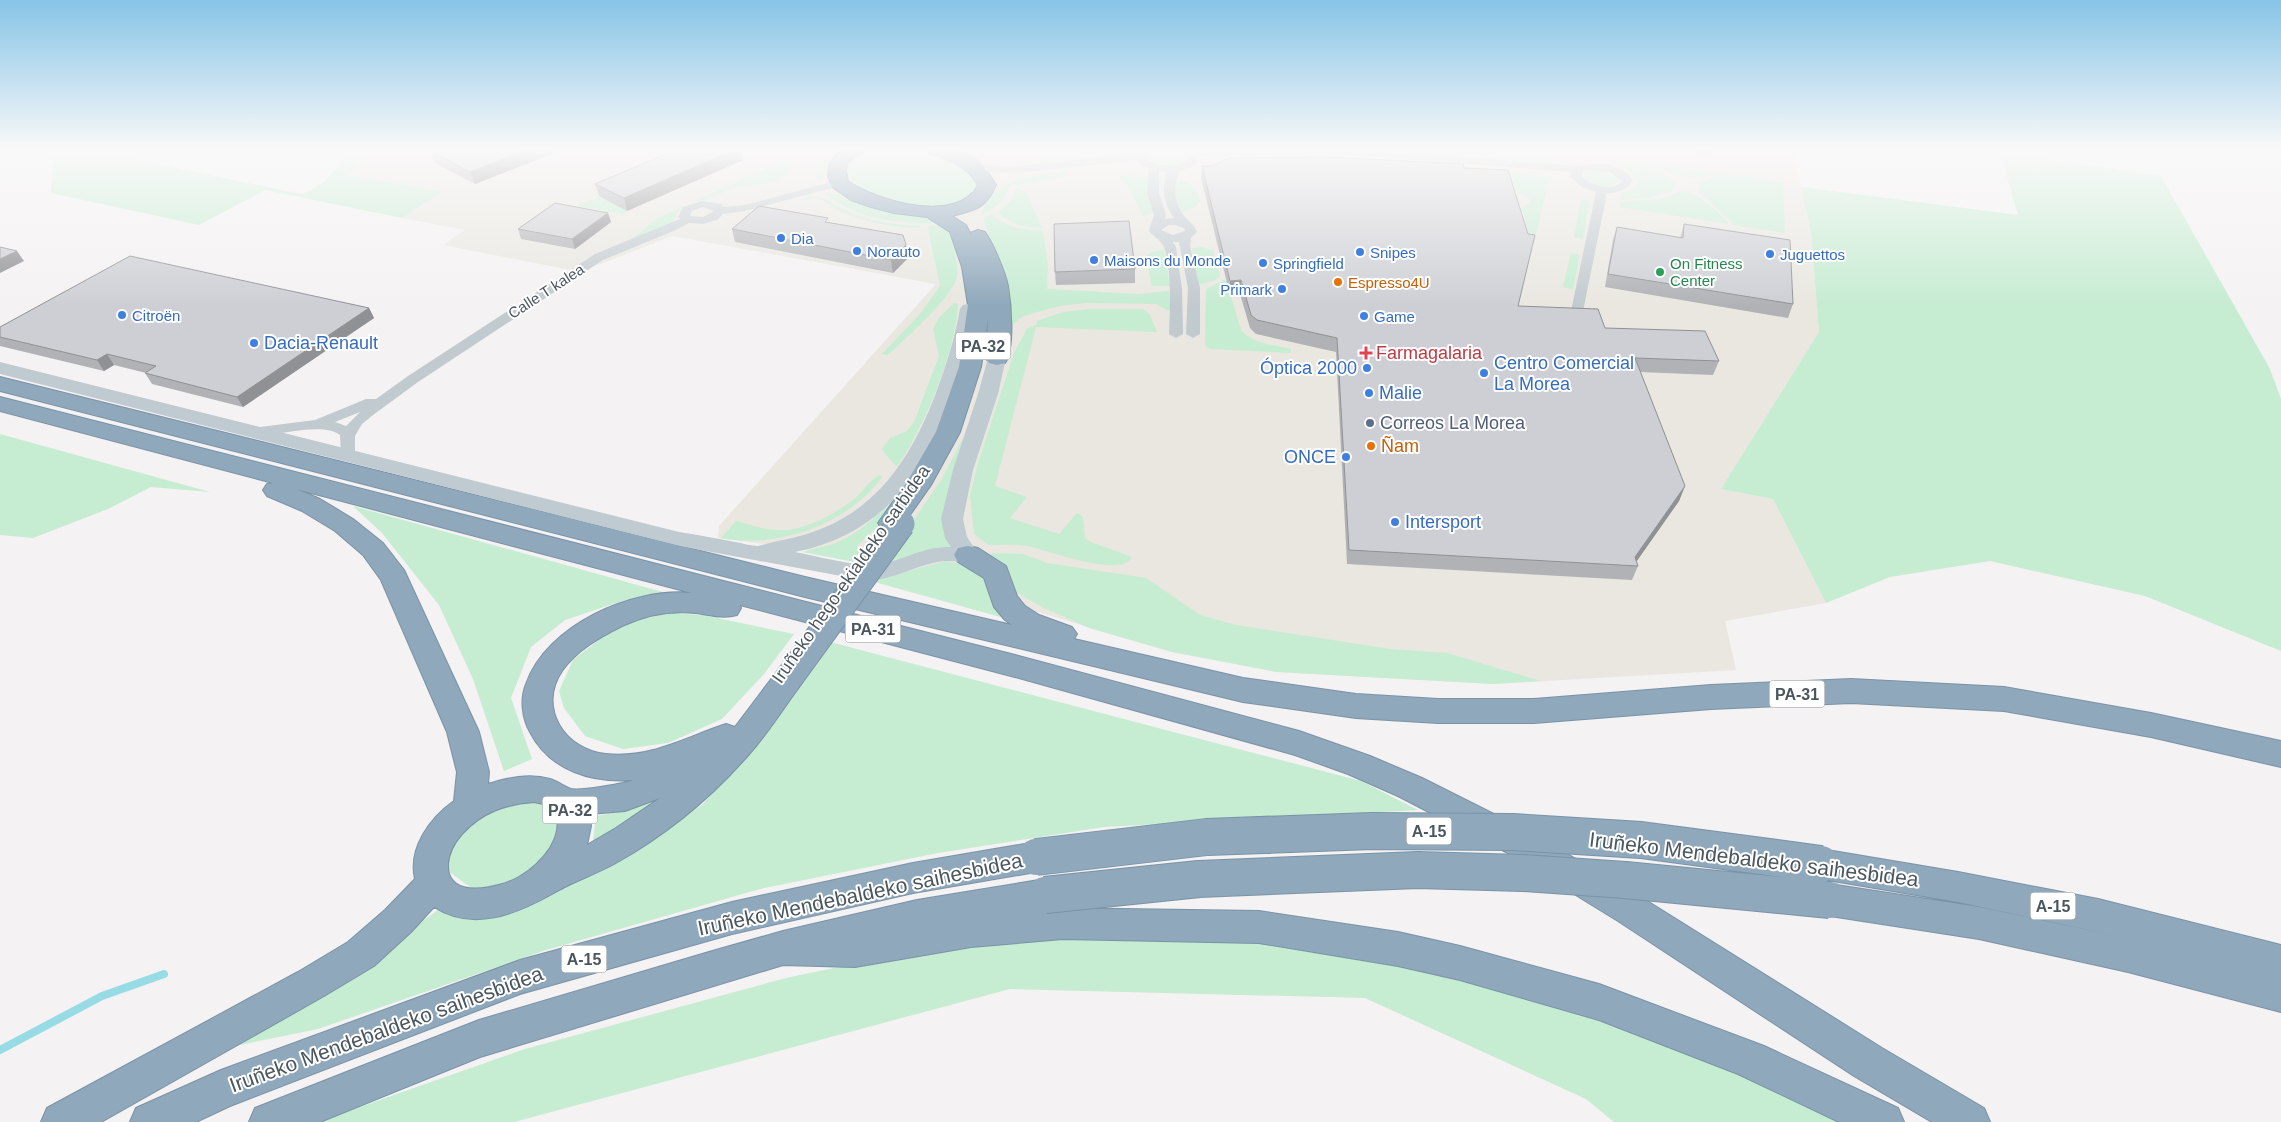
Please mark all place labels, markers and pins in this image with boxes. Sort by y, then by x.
place label: Dia [791,230,814,247]
marker: Dia [775,232,787,244]
place label: Norauto [867,243,920,260]
place label: Snipes [1370,244,1416,261]
marker: Norauto [851,245,863,257]
marker: Snipes [1354,246,1366,258]
place label: Juguettos [1780,246,1845,263]
marker: Juguettos [1764,248,1776,260]
place label: Maisons du Monde [1104,252,1231,269]
marker: Maisons du Monde [1088,254,1100,266]
place label: Springfield [1273,255,1344,272]
place label: On Fitness Center [1670,255,1743,289]
marker: Springfield [1257,257,1269,269]
marker: On Fitness Center [1654,266,1666,278]
place label: Espresso4U [1348,274,1430,291]
marker: Espresso4U [1332,276,1344,288]
place label: Primark [1220,281,1272,298]
marker: Primark [1276,283,1288,295]
place label: Citroën [132,307,180,324]
place label: Game [1374,308,1415,325]
marker: Citroën [116,309,128,321]
marker: Game [1358,310,1370,322]
place label: Dacia-Renault [264,333,378,353]
marker: Dacia-Renault [248,337,260,349]
place label: Farmagalaria [1376,343,1483,363]
marker: Farmagalaria [1360,347,1372,359]
place label: Centro Comercial La Morea [1494,353,1634,394]
place label: Óptica 2000 [1260,357,1357,378]
marker: Óptica 2000 [1361,362,1373,374]
marker: Centro Comercial La Morea [1478,367,1490,379]
place label: Malie [1379,383,1422,403]
marker: Malie [1363,387,1375,399]
place label: Correos La Morea [1380,413,1526,433]
marker: Correos La Morea [1364,417,1376,429]
place label: Ñam [1381,435,1419,456]
marker: Ñam [1365,440,1377,452]
place label: ONCE [1284,447,1336,467]
marker: ONCE [1340,451,1352,463]
place label: Intersport [1405,512,1481,532]
marker: Intersport [1389,516,1401,528]

